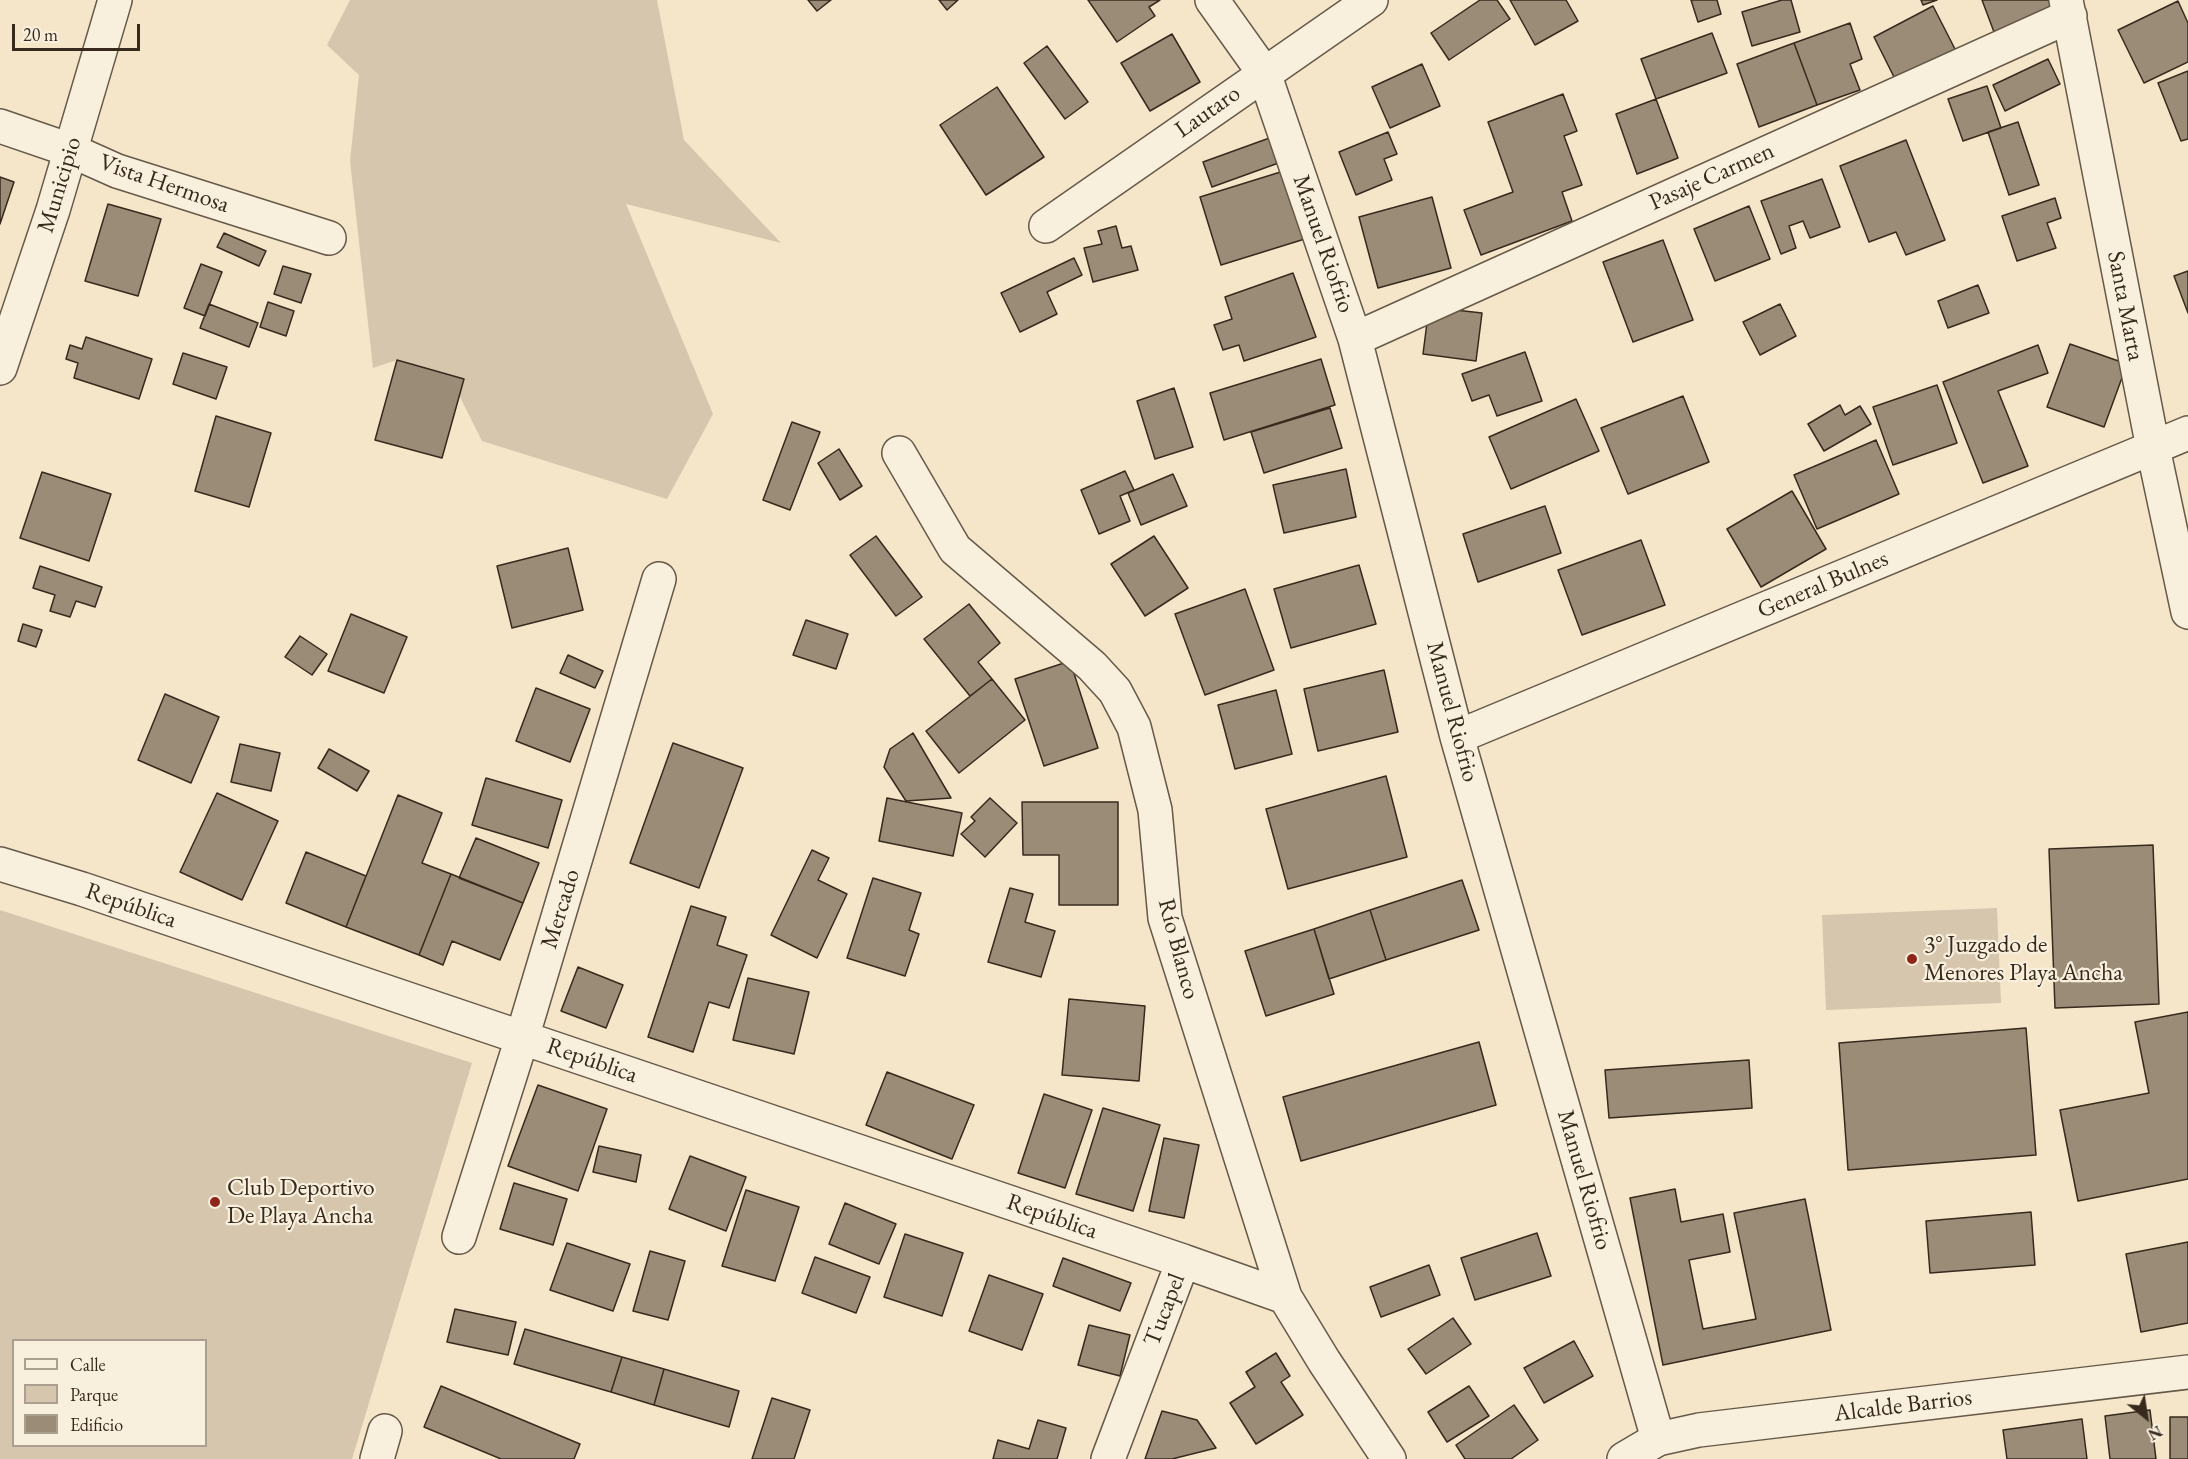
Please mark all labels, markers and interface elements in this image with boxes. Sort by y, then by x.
scale bar [15,12,142,50]
text: 20 m [23,23,58,46]
street label: Lautaro [1170,79,1246,145]
street label: Municipio [32,134,88,236]
street label: Pasaje Carmen [1645,137,1779,217]
street label: Vista Hermosa [95,148,233,220]
street label: Manuel Riofrio [1286,171,1360,317]
street label: Santa Marta [2100,249,2150,363]
street label: General Bulnes [1753,545,1893,625]
street label: Manuel Riofrio [1419,639,1485,785]
street label: Mercado [535,866,587,952]
street label: República [82,877,180,935]
street label: Río Blanco [1151,896,1205,1002]
place label: 3° Juzgado de Menores Playa Ancha [1924,931,2123,987]
marker: 3° Juzgado de Menores Playa Ancha [1905,952,1919,966]
street label: República [543,1032,641,1090]
street label: Manuel Riofrio [1550,1107,1618,1253]
place label: Club Deportivo De Playa Ancha [227,1174,375,1230]
street label: República [1003,1188,1101,1246]
marker: Club Deportivo De Playa Ancha [208,1195,222,1209]
street label: Tucapel [1138,1270,1192,1350]
legend [12,1339,207,1447]
text: Calle [70,1353,106,1376]
text: Parque [70,1383,118,1406]
street label: Alcalde Barrios [1832,1383,1974,1429]
north arrow [2116,1387,2176,1447]
text: Edificio [70,1413,123,1436]
text: N [2144,1421,2166,1445]

